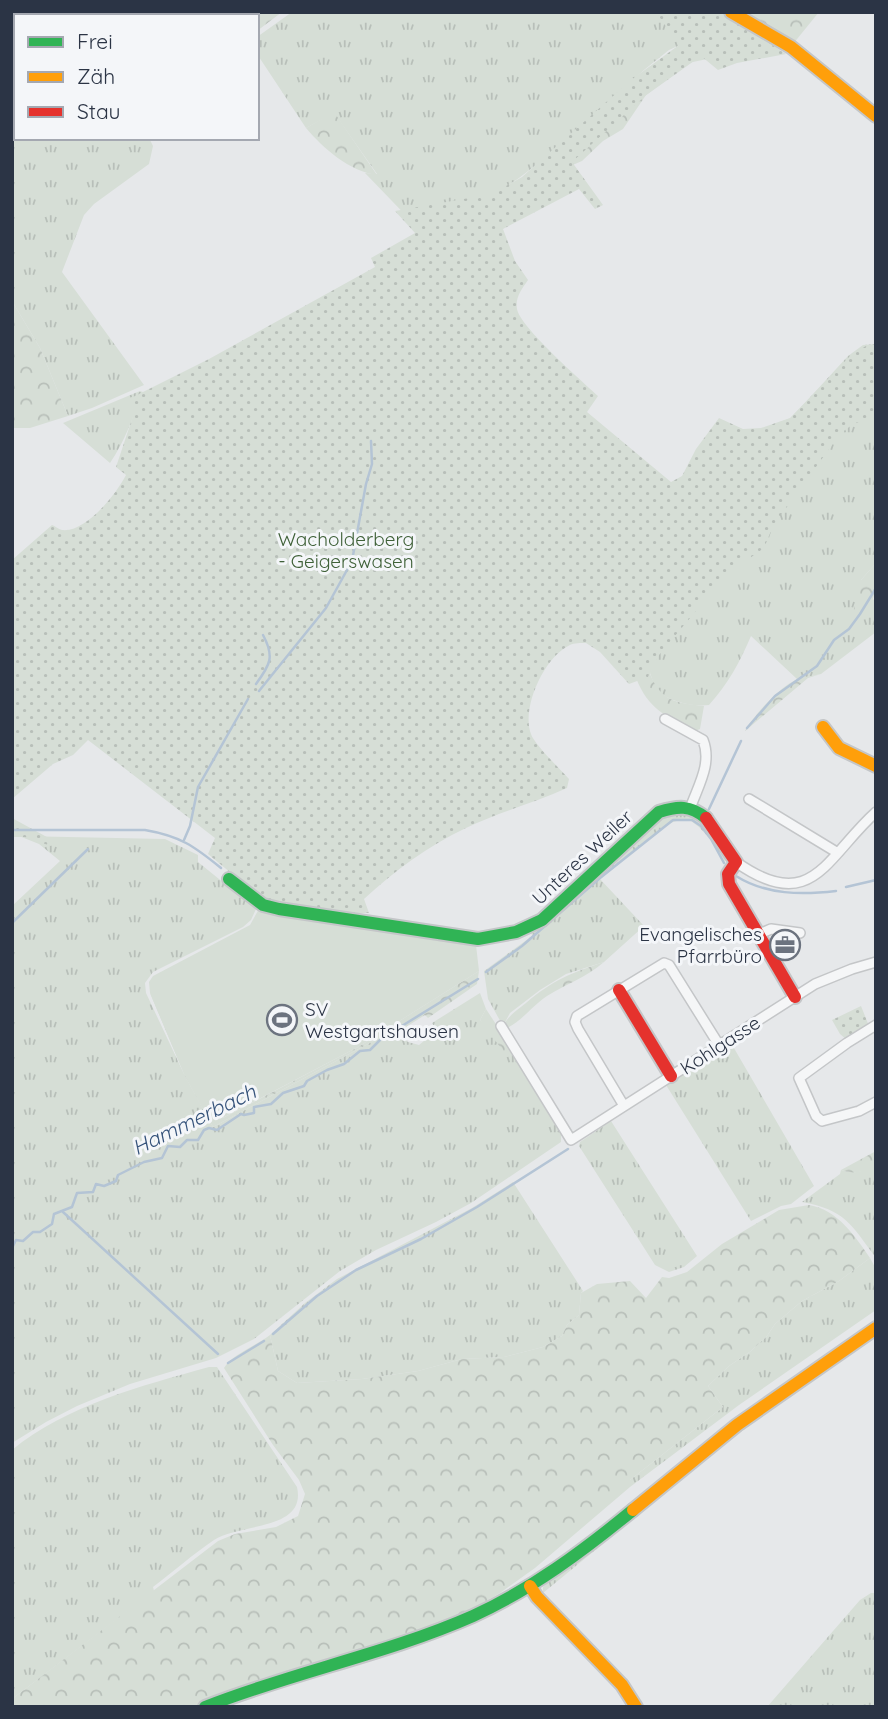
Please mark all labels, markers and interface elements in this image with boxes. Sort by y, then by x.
legend [14,14,259,140]
text: Frei [77,28,113,54]
text: Zäh [77,63,115,89]
text: Stau [77,98,120,124]
park label: Wacholderberg - Geigerswasen [278,527,414,573]
street label: Unteres Weiler [527,804,638,910]
place label: Evangelisches Pfarrbüro [639,922,762,968]
office icon: Evangelisches Pfarrbüro [768,928,802,962]
place label: SV Westgartshausen [305,997,459,1043]
sports icon: SV Westgartshausen [265,1003,299,1037]
street label: Kohlgasse [675,1010,765,1080]
water label: Hammerbach [127,1077,261,1160]

